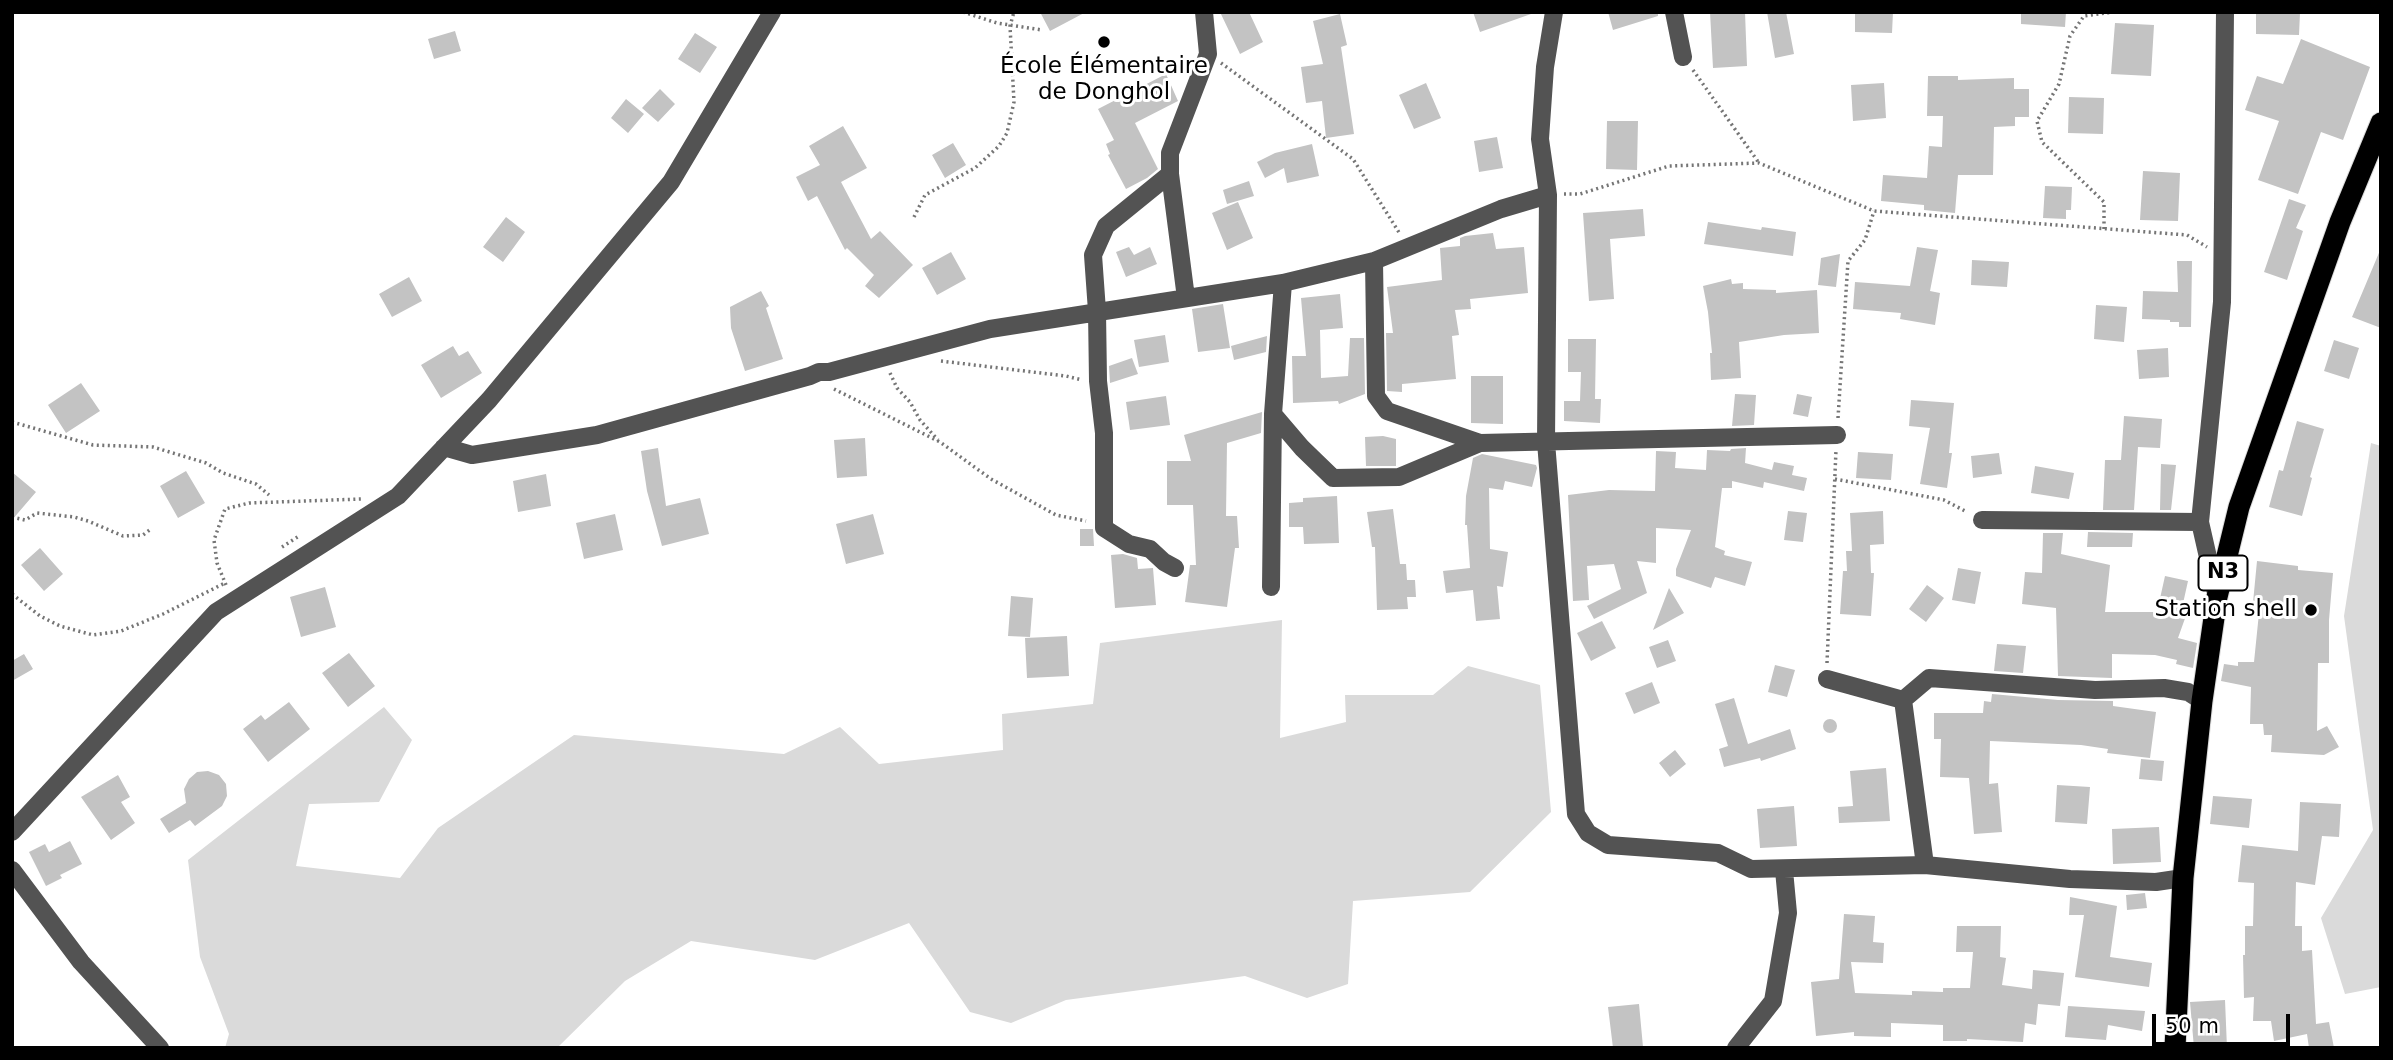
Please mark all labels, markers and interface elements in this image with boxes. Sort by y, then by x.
marker: École Élémentaire de Donghol [1096,34,1112,50]
place label: École Élémentaire de Donghol [1000,53,1208,107]
road number: N3 [2198,556,2248,590]
place label: Station shell [2154,596,2297,624]
marker: Station shell [2303,602,2319,618]
scale bar [2155,1000,2293,1044]
text: 50 m [2165,1014,2219,1038]

